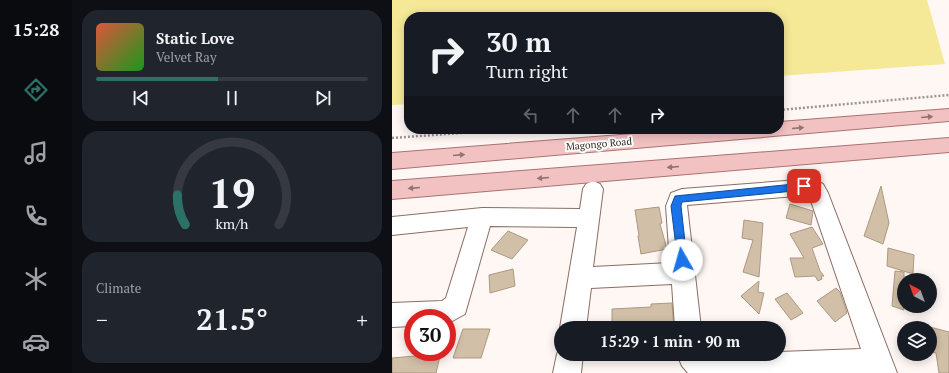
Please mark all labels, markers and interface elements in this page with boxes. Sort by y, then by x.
text: 15:28 [13,17,59,41]
text: 30 m [486,23,551,60]
text: Static Love [156,28,234,48]
icon: right [420,28,472,80]
text: Velvet Ray [156,48,216,66]
text: Turn right [486,59,568,83]
icon: directions [22,76,50,104]
icon: previous [130,87,152,109]
icon: pause [221,87,243,109]
icon: next [312,87,334,109]
icon: left [520,104,542,126]
icon: ahead [562,104,584,126]
icon: ahead [604,104,626,126]
icon: right [646,104,668,126]
one-way arrow [921,114,933,121]
one-way arrow [792,124,804,131]
street label: Magongo Road [566,135,633,153]
icon: music [22,139,50,167]
one-way arrow [453,152,465,159]
text: 19 [208,164,256,219]
one-way arrow [667,164,679,171]
pin [787,169,821,203]
one-way arrow [537,174,549,181]
icon: arrive [793,175,815,197]
one-way arrow [408,185,420,192]
icon: phone [22,202,50,230]
text: km/h [216,213,249,232]
position arrow [661,239,703,281]
icon: climate [22,265,50,293]
north arrow [897,273,937,313]
map controls [897,273,937,361]
text: Climate [96,279,141,297]
text: 21.5° [196,299,268,339]
text: − [96,305,108,334]
text: + [356,305,368,334]
speed limit sign: 30 [404,309,456,361]
button: layers [897,321,937,361]
icon: car [22,328,50,356]
text: 15:29 · 1 min · 90 m [600,331,740,351]

